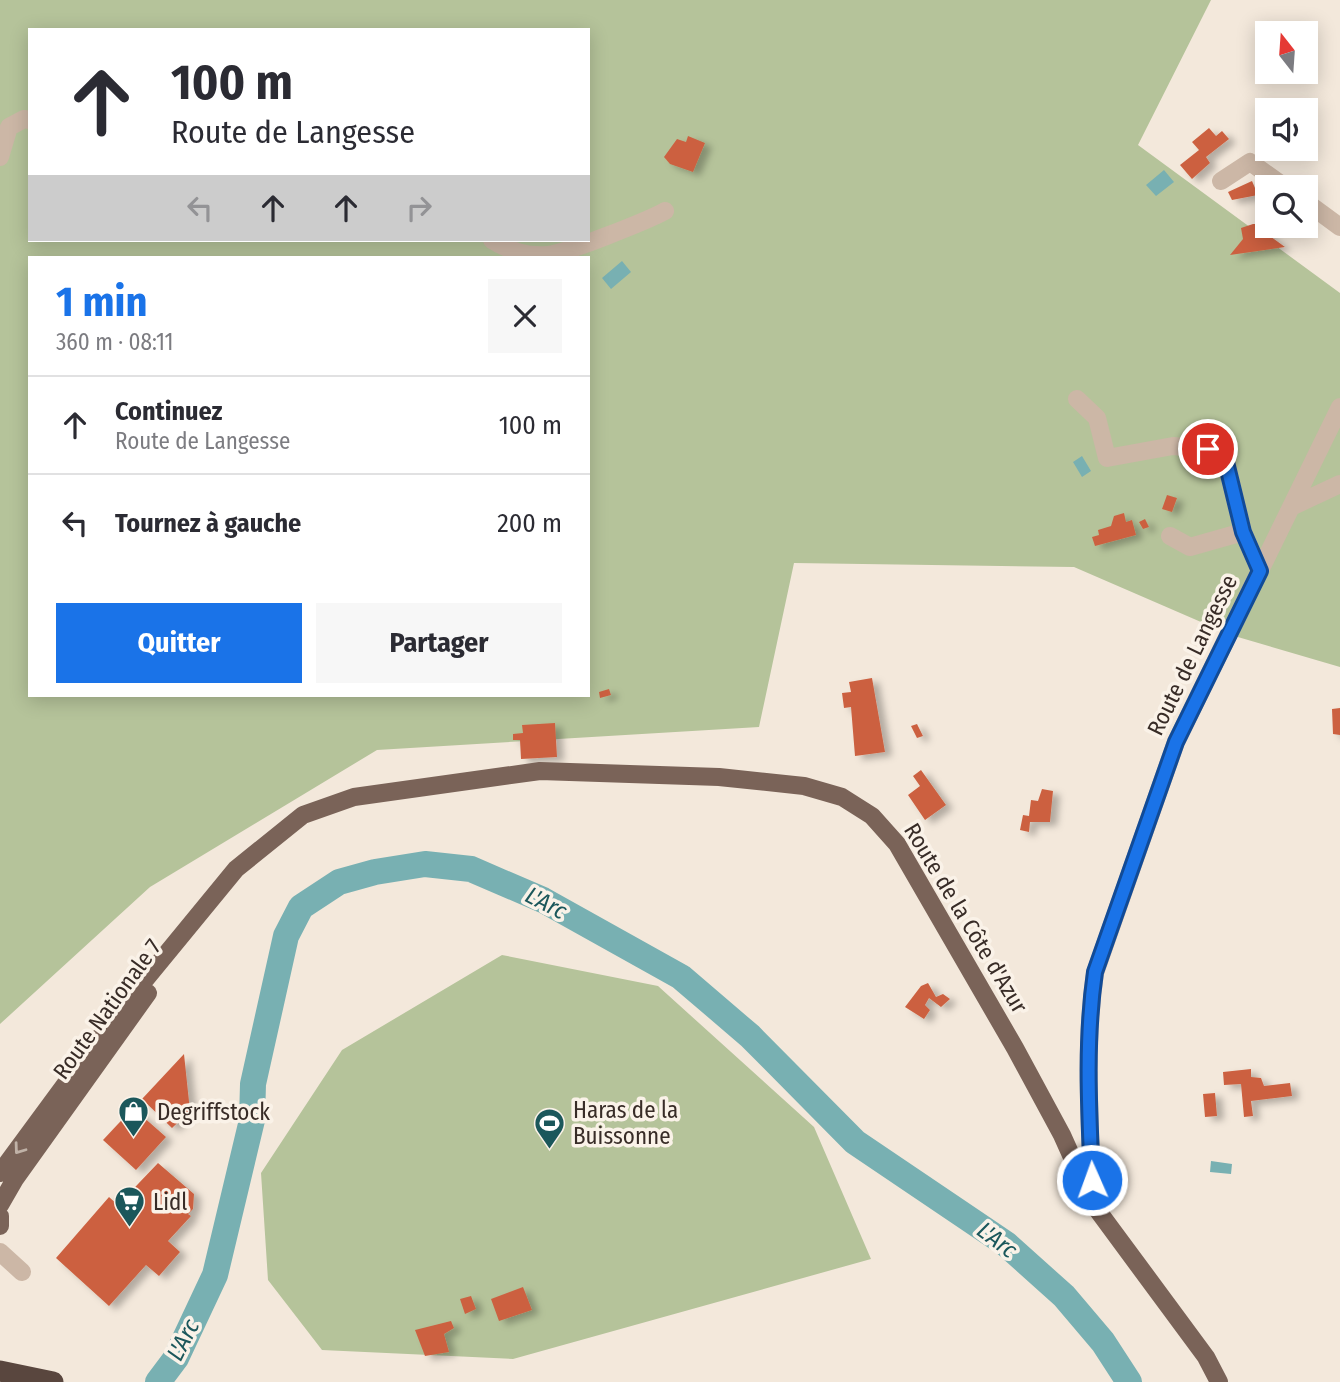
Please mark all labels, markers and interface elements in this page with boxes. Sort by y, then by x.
north arrow [1255,21,1318,84]
map controls [1255,21,1318,238]
text: 100 m [171,53,293,112]
icon: ahead [56,56,147,147]
button: sound [1255,98,1318,161]
text: Route de Langesse [171,113,415,151]
button: search [1255,175,1318,238]
icon: left [181,189,219,227]
icon: ahead [254,189,292,227]
icon: ahead [327,189,365,227]
icon: right [400,189,438,227]
text: 1 min [56,277,147,327]
button: close [488,279,562,353]
text: 360 m · 08:11 [56,328,174,356]
text: Continuez [115,396,222,427]
icon: ahead [56,406,94,444]
text: 100 m [499,410,562,441]
pin [1178,419,1238,479]
text: Route de Langesse [115,427,290,455]
icon: arrive [1189,430,1227,468]
icon: left [56,504,94,542]
text: Tournez à gauche [115,508,301,539]
text: 200 m [497,508,562,539]
street label: Route de Langesse [1141,570,1243,740]
button: Quitter [56,603,302,683]
button: Partager [316,603,562,683]
street label: Route de la Côte d'Azur [898,818,1034,1018]
water label: L'Arc [521,881,572,925]
street label: Route Nationale 7 [47,934,167,1084]
shop icon: Degriffstock [117,1095,151,1139]
place label: Haras de la Buissonne [573,1096,678,1150]
place label: Degriffstock [157,1098,270,1126]
sports icon: Haras de la Buissonne [533,1106,567,1150]
one-way arrow [15,1141,27,1154]
position arrow [1055,1143,1129,1217]
supermarket icon: Lidl [113,1185,147,1229]
place label: Lidl [153,1188,187,1216]
water label: L'Arc [972,1216,1023,1264]
water label: L'Arc [161,1314,205,1365]

